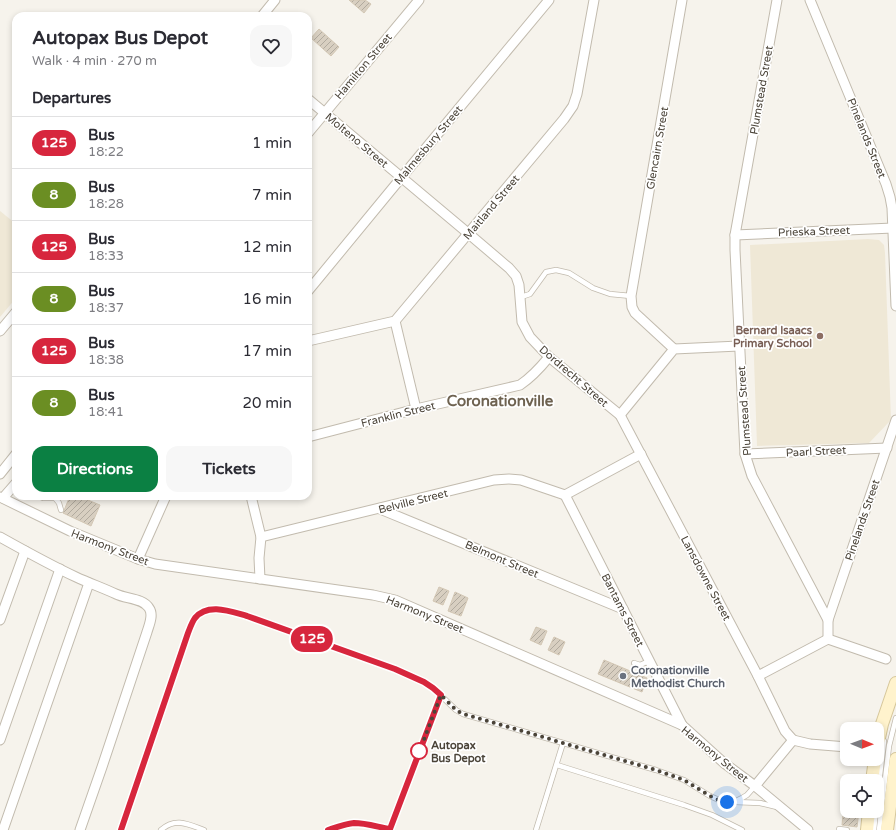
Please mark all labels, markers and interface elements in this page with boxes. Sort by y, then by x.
button: heart [250,25,292,67]
text: Autopax Bus Depot [32,27,208,49]
street label: Hamilton Street [332,31,395,102]
street label: Plumstead Street [747,45,776,135]
text: Walk · 4 min · 270 m [32,53,157,69]
text: Departures [32,89,111,107]
street label: Pinelands Street [845,96,889,180]
street label: Malmesbury Street [392,103,465,188]
street label: Glencairn Street [644,106,671,191]
street label: Molteno Street [323,110,391,170]
text: Bus [88,126,115,144]
text: 125 [41,134,67,151]
text: 1 min [252,134,292,152]
text: 18:22 [88,144,124,160]
street label: Maitland Street [460,172,522,242]
text: Bus [88,178,115,196]
text: 8 [50,186,58,203]
text: 7 min [252,186,292,204]
text: 18:28 [88,196,124,212]
street label: Prieska Street [778,224,850,239]
text: Bus [88,230,115,248]
text: 125 [41,238,67,255]
text: 12 min [243,238,292,256]
text: 18:33 [88,248,124,264]
text: Bus [88,282,115,300]
text: 8 [50,290,58,307]
text: 16 min [243,290,292,308]
text: 18:37 [88,300,124,316]
place label: Bernard Isaacs Primary School [733,324,813,351]
marker: Bernard Isaacs Primary School [815,331,825,341]
text: Bus [88,334,115,352]
text: 125 [41,342,67,359]
text: 17 min [243,342,292,360]
street label: Dordrecht Street [537,343,611,410]
text: 18:38 [88,352,124,368]
street label: Plumstead Street [735,366,754,456]
text: Bus [88,386,115,404]
district label: Coronationville [447,392,554,410]
text: 8 [50,394,58,411]
text: 20 min [243,394,292,412]
street label: Franklin Street [360,399,437,430]
text: 18:41 [88,404,124,420]
street label: Paarl Street [785,443,847,460]
button: Directions [32,446,158,492]
button: Tickets [166,446,292,492]
street label: Pinelands Street [842,478,882,563]
street label: Belville Street [377,487,449,516]
street label: Harmony Street [69,527,151,568]
street label: Lansdowne Street [678,534,733,623]
street label: Belmont Street [463,538,540,581]
street label: Bantams Street [599,571,647,649]
street label: Harmony Street [384,593,465,636]
line badge: 125 [289,626,335,652]
text: 125 [299,630,325,647]
place label: Coronationville Methodist Church [631,664,725,690]
marker: Coronationville Methodist Church [618,671,628,681]
north arrow [840,722,884,766]
map controls [840,722,884,818]
street label: Harmony Street [679,723,751,785]
place label: Autopax Bus Depot [431,739,486,766]
marker: Autopax Bus Depot [410,742,428,760]
button: locate [840,774,884,818]
your location [717,792,737,812]

